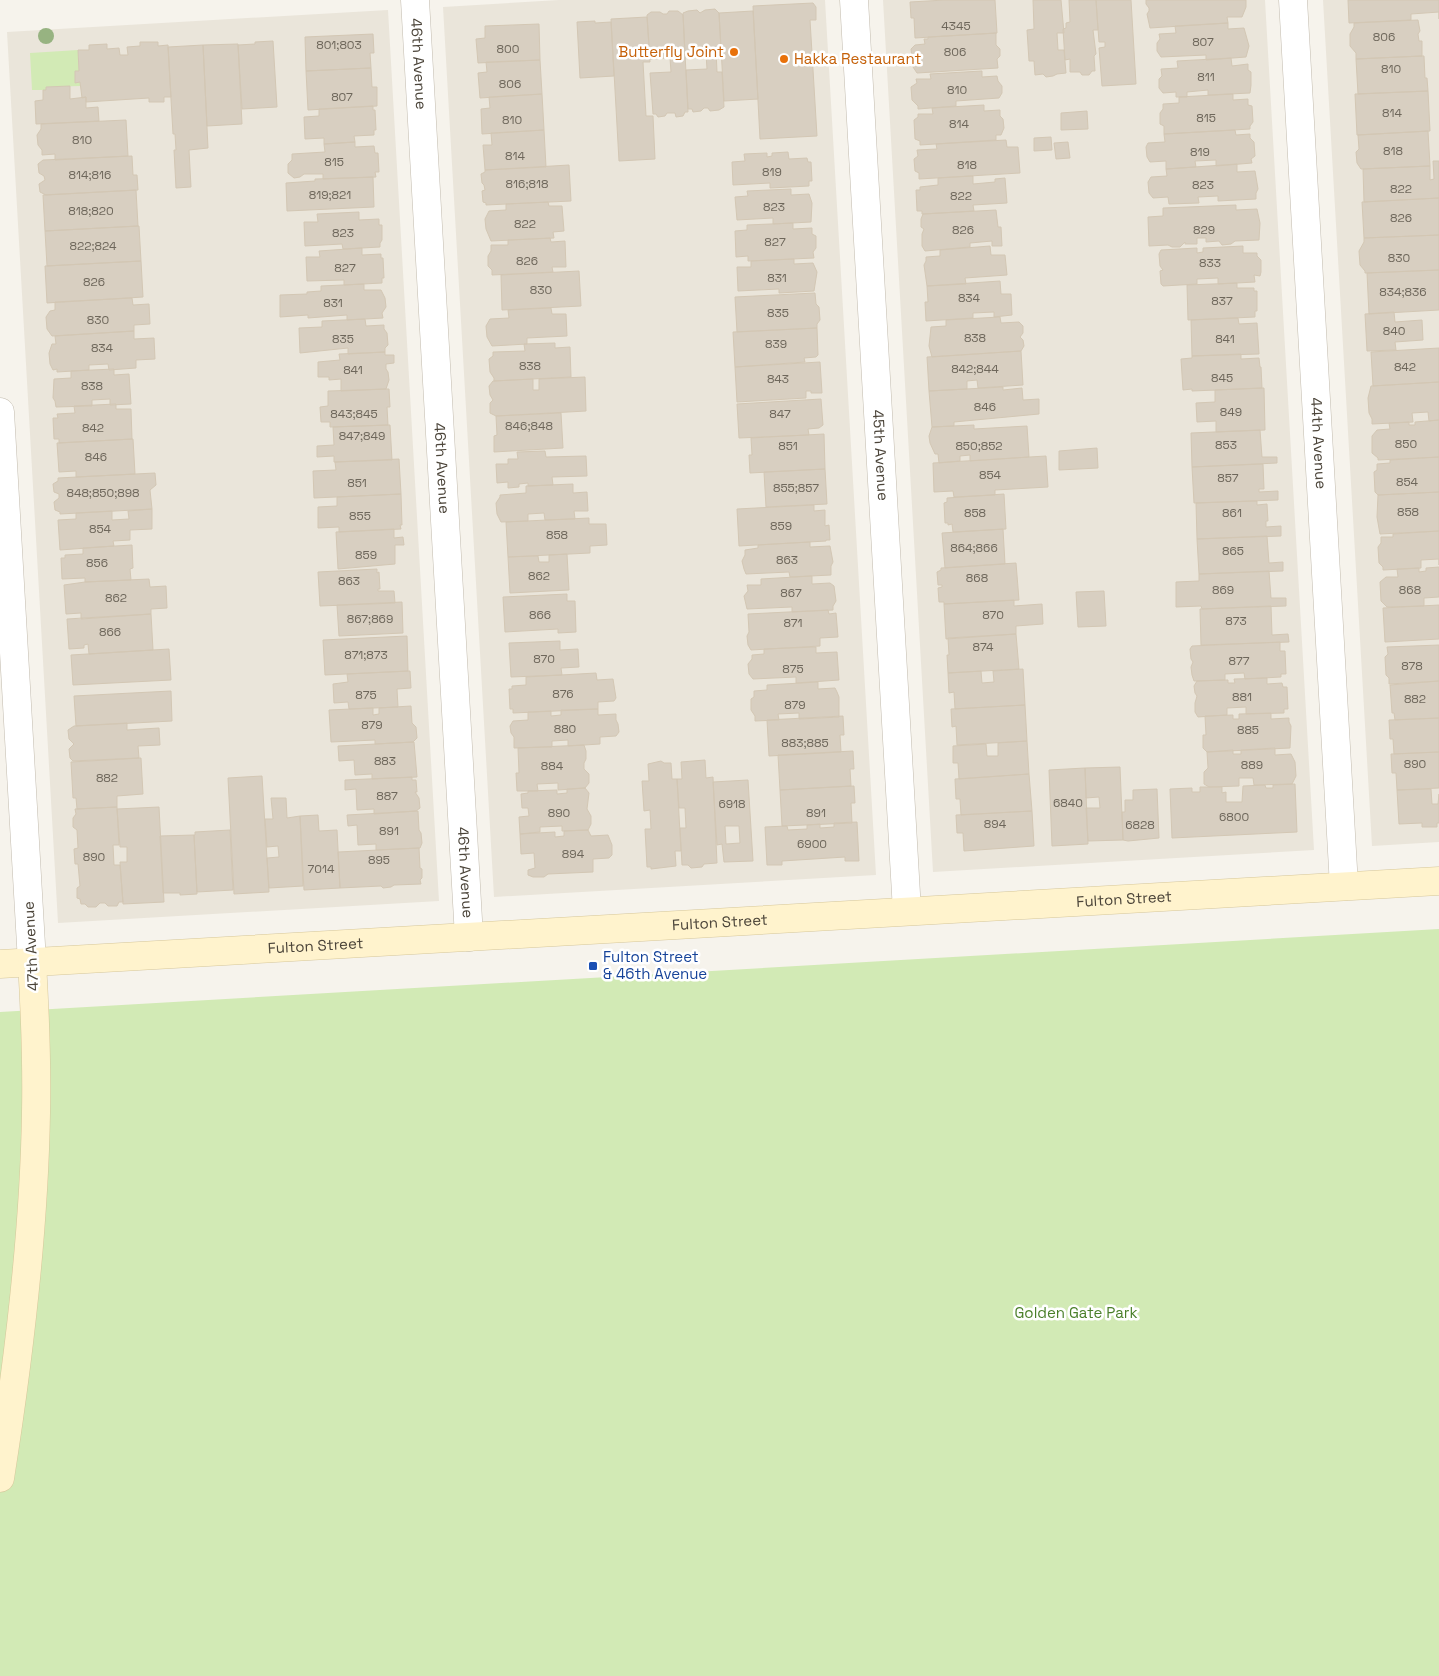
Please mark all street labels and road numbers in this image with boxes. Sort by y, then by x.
street label: 46th Avenue [407,18,431,110]
street label: 44th Avenue [1307,397,1331,490]
street label: 45th Avenue [869,409,893,501]
street label: 46th Avenue [430,422,455,514]
street label: 46th Avenue [454,826,478,919]
street label: Fulton Street [1076,886,1173,911]
street label: 47th Avenue [19,900,42,992]
street label: Fulton Street [671,910,768,934]
street label: Fulton Street [267,933,364,958]

